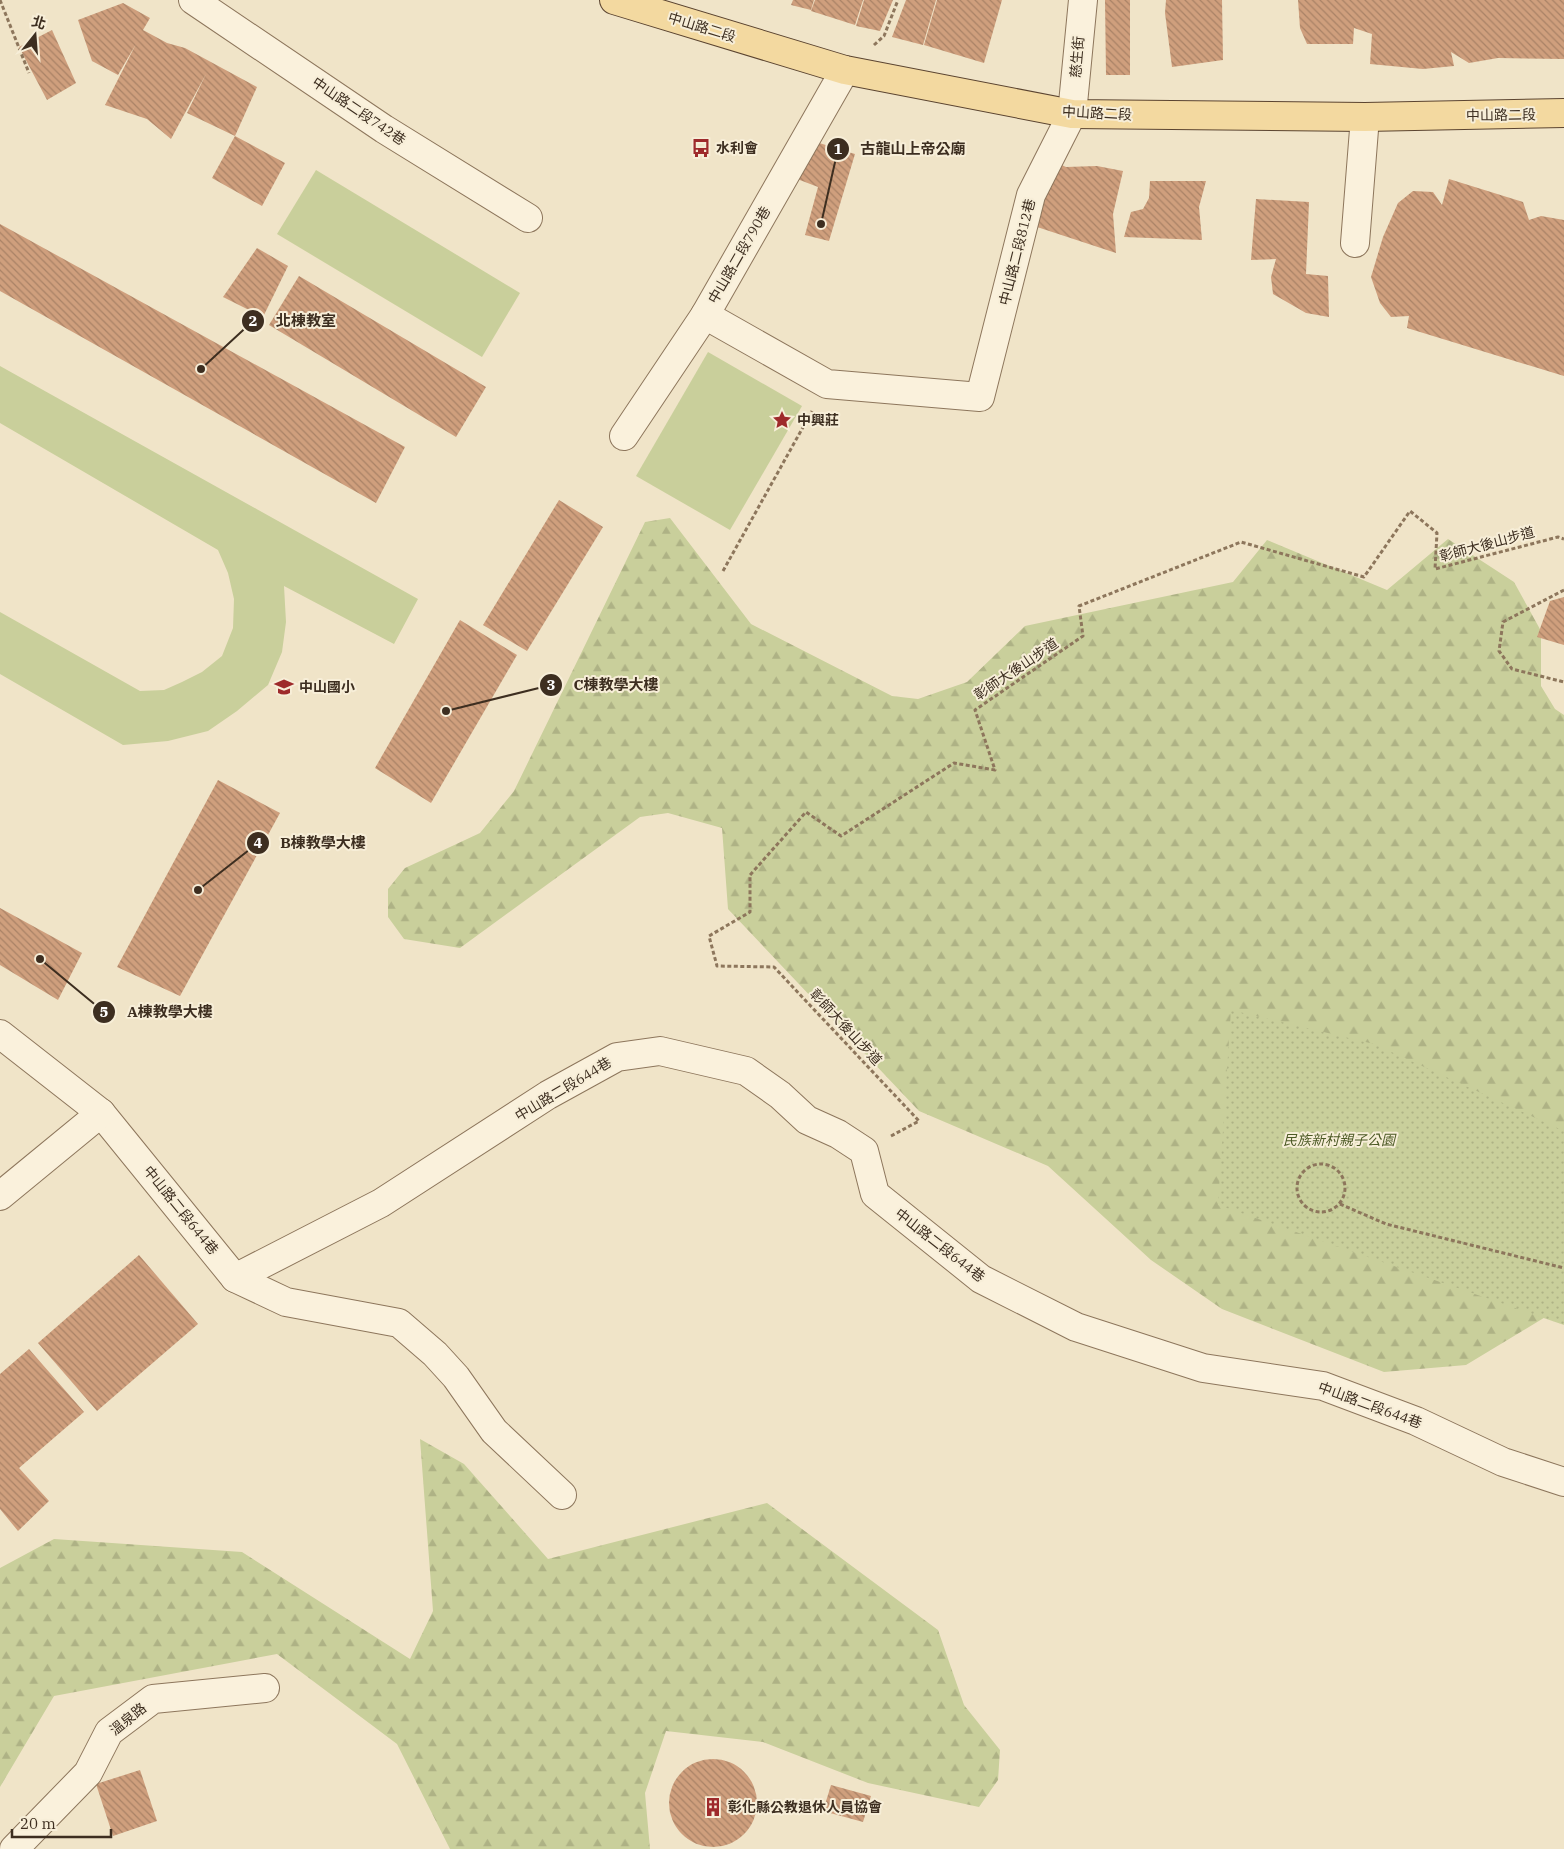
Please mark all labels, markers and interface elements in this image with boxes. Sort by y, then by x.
street label: 中山路二段 [666,8,738,46]
north arrow [10,10,60,60]
text: 北 [29,12,48,33]
street label: 慈生街 [1066,35,1088,79]
street label: 中山路二段742巷 [309,73,409,149]
street label: 中山路二段 [1062,102,1132,124]
street label: 中山路二段 [1466,105,1536,125]
callout: 古龍山上帝公廟 [825,134,975,164]
bus stop icon: 水利會 [690,137,712,159]
place label: 水利會 [716,139,758,157]
text: 1 [833,139,843,158]
text: 古龍山上帝公廟 [860,139,966,158]
street label: 中山路二段812巷 [995,197,1039,307]
street label: 中山路二段790巷 [704,203,774,307]
callout: 北棟教室 [241,306,346,336]
text: 2 [248,311,258,330]
text: 北棟教室 [276,311,336,330]
place icon: 中興莊 [771,409,793,431]
place label: 中興莊 [797,411,839,429]
street label: 彰師大後山步道 [1437,523,1537,565]
street label: 彰師大後山步道 [970,634,1062,704]
callout: C棟教學大樓 [539,670,669,700]
text: 3 [546,675,556,694]
text: C棟教學大樓 [574,675,658,694]
school or university icon: 中山國小 [273,676,295,698]
place label: 中山國小 [299,678,355,696]
callout: B棟教學大樓 [246,828,376,858]
text: 4 [253,833,263,852]
text: B棟教學大樓 [280,833,366,852]
street label: 彰師大後山步道 [806,985,886,1069]
callout: A棟教學大樓 [92,997,222,1027]
text: 5 [99,1002,109,1021]
text: A棟教學大樓 [127,1002,213,1021]
street label: 中山路二段644巷 [512,1053,614,1125]
park label: 民族新村親子公園 [1283,1131,1397,1149]
street label: 中山路二段644巷 [140,1162,222,1258]
street label: 中山路二段644巷 [891,1204,989,1286]
street label: 中山路二段644巷 [1316,1378,1424,1432]
street label: 溫泉路 [106,1699,150,1739]
building icon: 彰化縣公教退休人員協會 [702,1796,724,1818]
place label: 彰化縣公教退休人員協會 [728,1798,882,1816]
scale bar [12,1806,111,1838]
text: 20 m [20,1814,56,1833]

